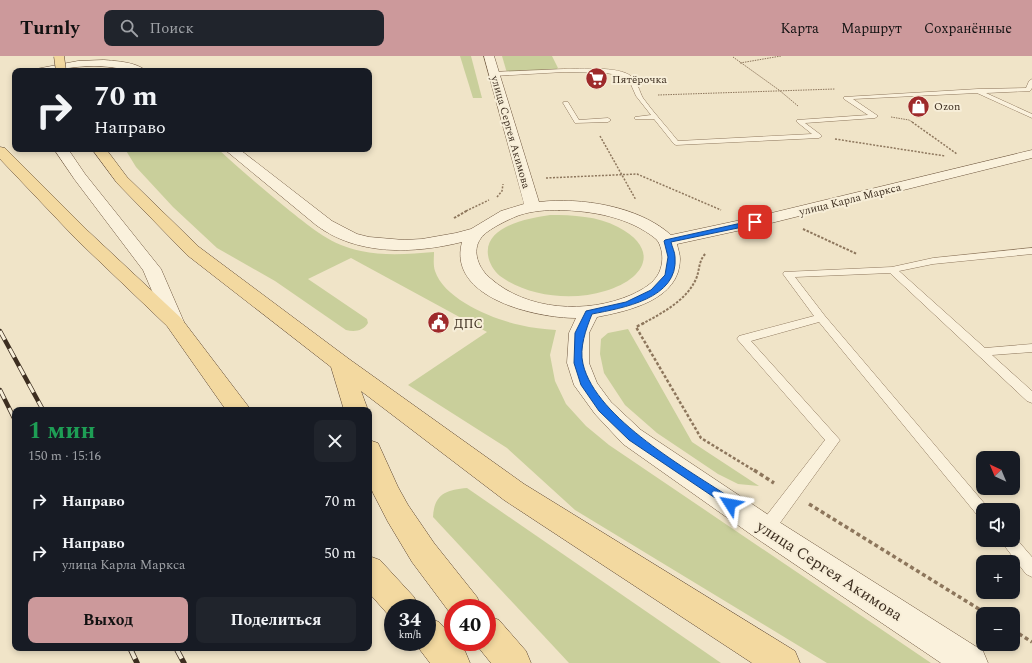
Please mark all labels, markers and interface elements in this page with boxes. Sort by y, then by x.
search box [104,10,384,46]
text: Turnly [20,14,80,43]
icon: search [118,17,140,39]
text: Поиск [150,17,194,40]
text: Карта [781,18,819,39]
text: Маршрут [841,18,902,39]
text: Сохранённые [924,18,1012,39]
supermarket icon: Пятёрочка [583,66,609,92]
place label: Пятёрочка [612,71,667,88]
street label: улица Сергея Акимова [486,73,535,191]
text: 70 m [94,75,158,118]
icon: right [28,84,80,136]
shop icon: Ozon [905,93,931,119]
place label: Ozon [934,98,960,115]
text: Направо [94,114,166,141]
street label: улица Карла Маркса [796,178,903,221]
pin [738,205,772,239]
icon: arrive [744,211,766,233]
public building icon: ДПС [425,310,451,336]
place label: ДПС [454,314,483,334]
text: 1 мин [28,413,96,449]
button: close [314,420,356,462]
text: 150 m · 15:16 [28,446,101,466]
north arrow [976,451,1020,495]
map controls [976,451,1020,651]
position arrow [709,483,751,525]
icon: right [28,490,50,512]
text: Направо [62,490,125,513]
text: 70 m [324,490,356,513]
button: sound [976,503,1020,547]
street label: улица Сергея Акимова [751,514,907,627]
text: Направо [62,532,125,555]
icon: right [28,542,50,564]
text: 50 m [324,542,356,565]
text: улица Карла Маркса [62,555,185,575]
button: + [976,555,1020,599]
button: Выход [28,597,188,643]
button: Поделиться [196,597,356,643]
speed limit sign: 40 [444,599,496,651]
text: 34 [399,605,421,635]
button: − [976,607,1020,651]
text: km/h [399,627,421,643]

